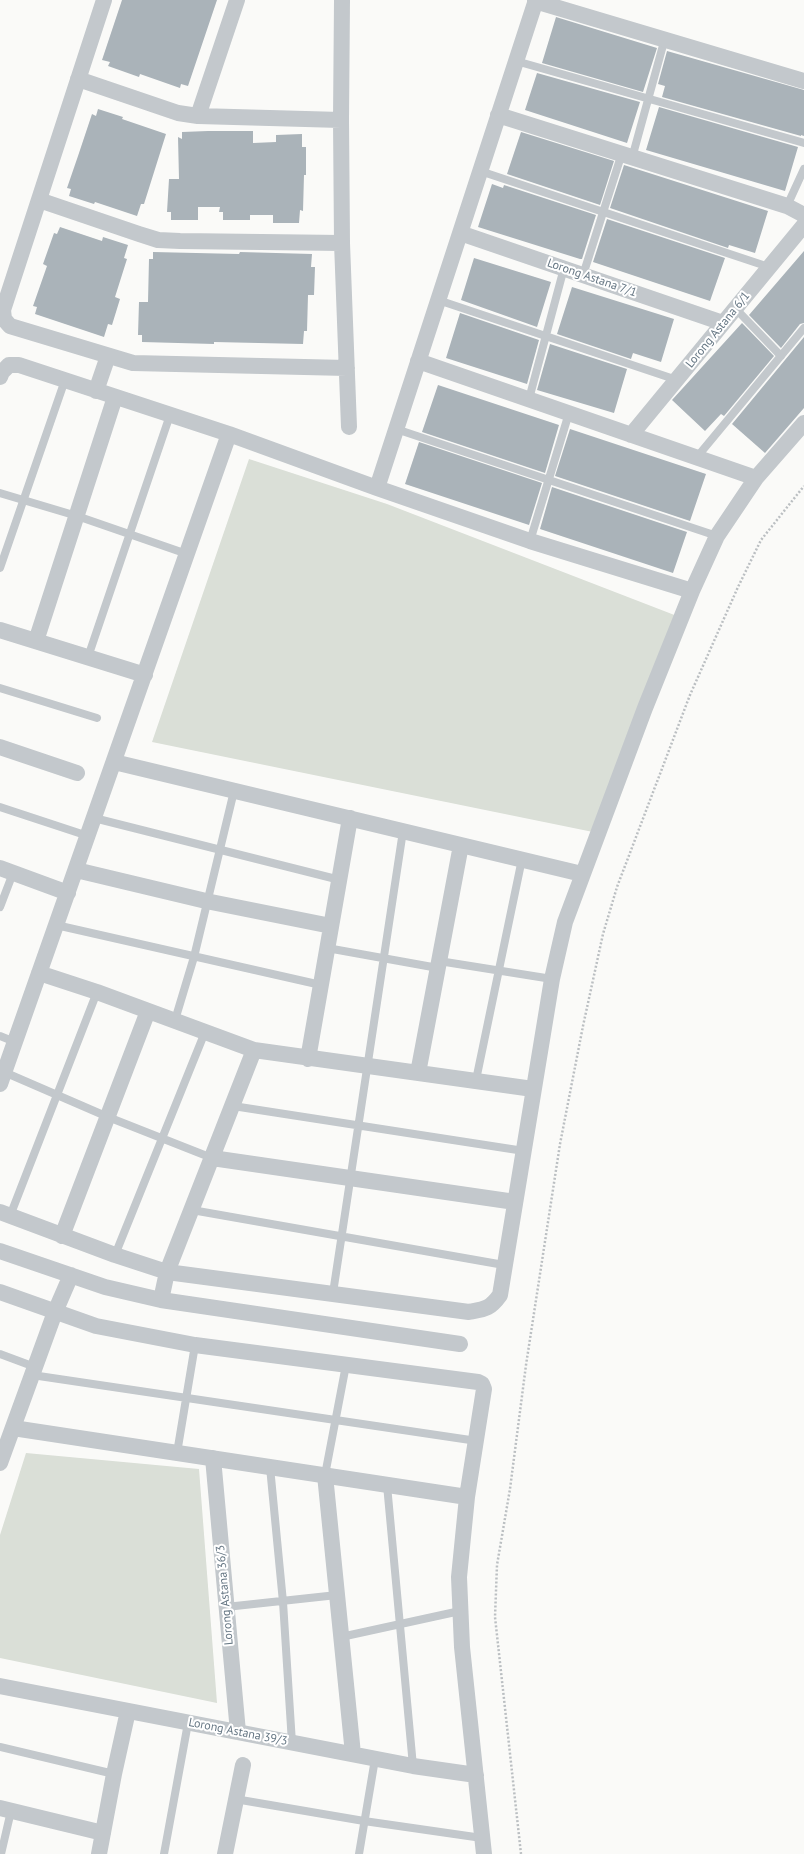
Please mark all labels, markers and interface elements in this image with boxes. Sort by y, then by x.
street label: Lorong Astana 7/1 [545,256,639,300]
street label: Lorong Astana 6/1 [683,289,753,371]
street label: Lorong Astana 36/3 [213,1544,237,1646]
street label: Lorong Astana 39/3 [187,1715,289,1749]

